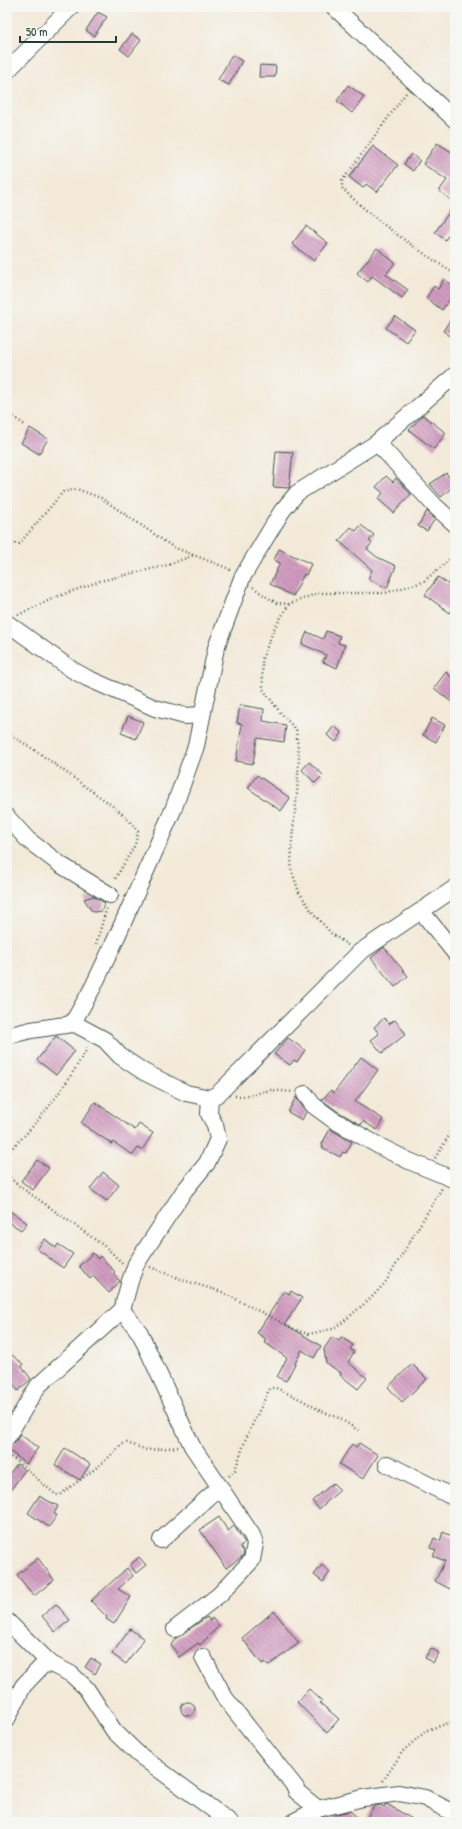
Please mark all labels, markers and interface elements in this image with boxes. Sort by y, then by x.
scale bar [20,18,116,44]
text: 50 m [26,23,47,40]

